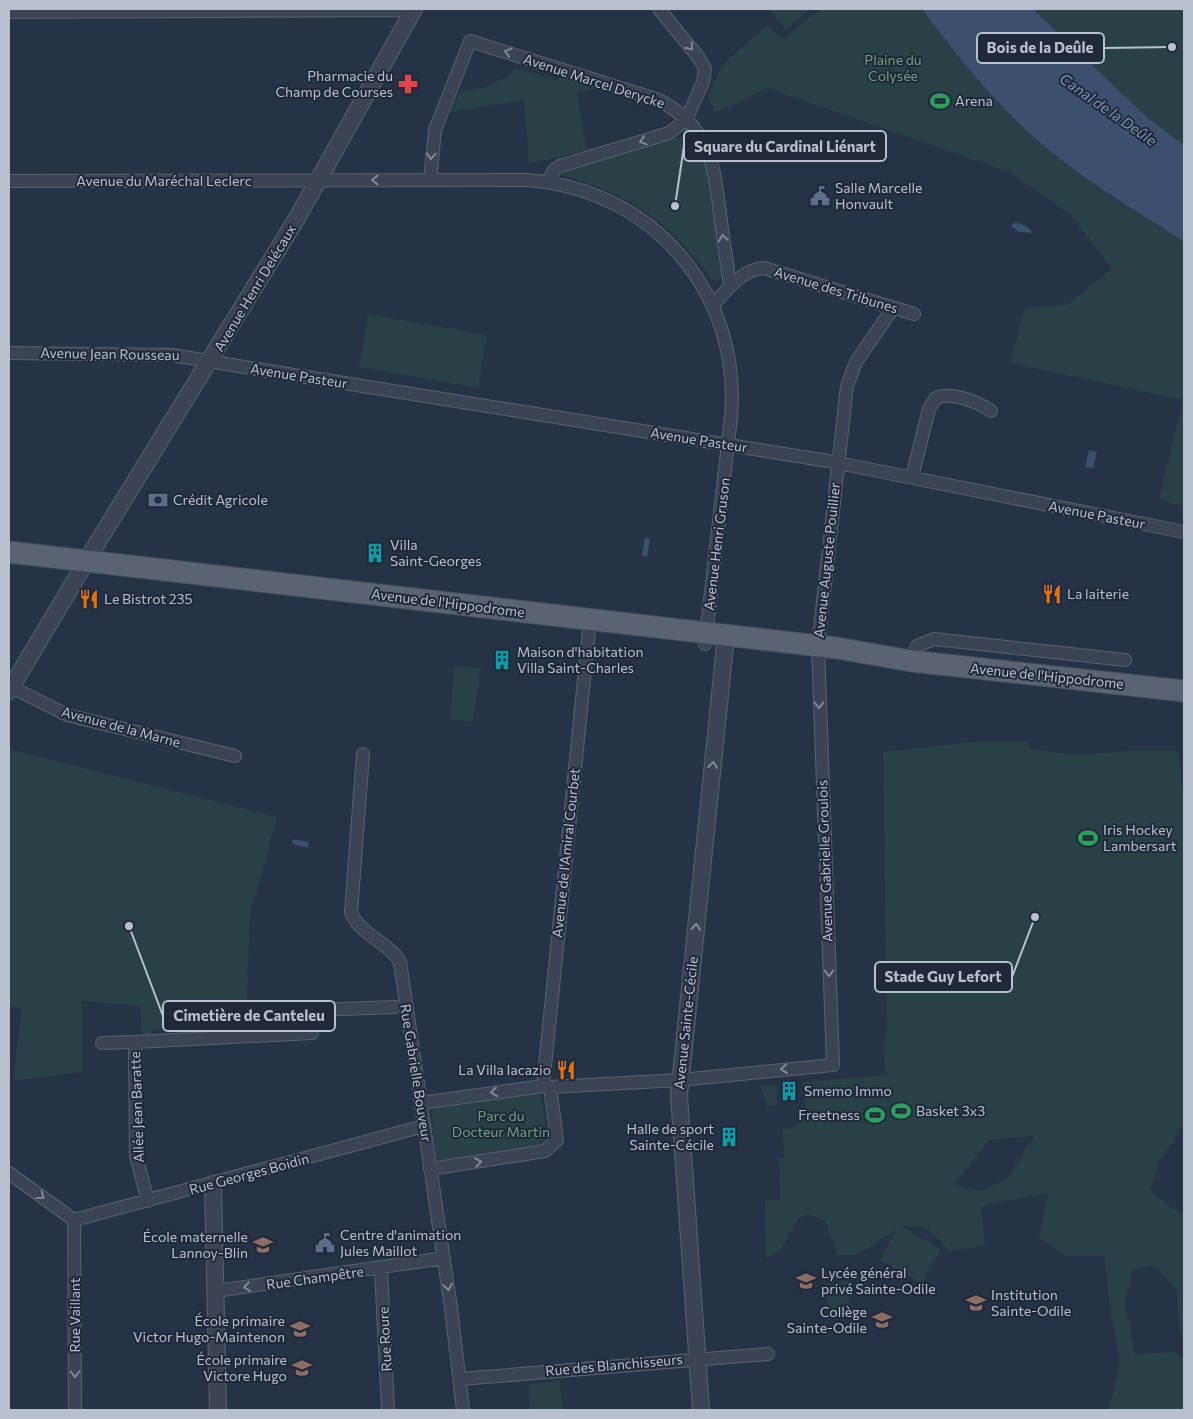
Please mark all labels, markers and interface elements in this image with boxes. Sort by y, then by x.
callout: Bois de la Deûle [977,33,1104,63]
text: Bois de la Deûle [987,38,1093,56]
one-way arrow [684,41,693,50]
one-way arrow [504,48,512,58]
street label: Avenue Marcel Derycke [521,50,667,111]
park label: Plaine du Colysée [864,51,922,84]
place label: Pharmacie du Champ de Courses [275,67,393,100]
water label: Canal de la Deûle [1057,69,1161,149]
pharmacy icon: Pharmacie du Champ de Courses [397,73,419,95]
sports icon: Arena [929,90,951,112]
place label: Arena [955,92,993,109]
callout: Square du Cardinal Liénart [684,131,886,161]
one-way arrow [639,135,648,145]
text: Square du Cardinal Liénart [694,137,876,155]
one-way arrow [426,153,437,161]
street label: Avenue du Maréchal Leclerc [76,172,252,189]
one-way arrow [371,175,378,185]
place label: Salle Marcelle Honvault [835,179,922,212]
public building icon: Salle Marcelle Honvault [809,185,831,207]
street label: Avenue Henri Delécaux [210,221,300,354]
one-way arrow [719,234,729,243]
street label: Avenue des Tribunes [772,263,900,316]
street label: Avenue Jean Rousseau [40,344,180,363]
street label: Avenue Pasteur [249,359,349,392]
street label: Avenue Pasteur [649,423,749,456]
street label: Avenue Henri Gruson [700,477,733,611]
street label: Avenue Auguste Pouillier [810,481,843,638]
bank icon: Crédit Agricole [147,489,169,511]
place label: Crédit Agricole [173,491,268,508]
street label: Avenue Pasteur [1047,497,1147,532]
place label: Villa Saint-Georges [390,536,482,569]
building icon: Villa Saint-Georges [364,542,386,564]
restaurant icon: La laiterie [1041,583,1063,605]
street label: Avenue de l'Hippodrome [370,585,526,620]
place label: La laiterie [1067,585,1129,602]
restaurant icon: Le Bistrot 235 [78,588,100,610]
place label: Le Bistrot 235 [104,590,193,607]
place label: Maison d'habitation Villa Saint-Charles [517,643,644,676]
building icon: Maison d'habitation Villa Saint-Charles [491,649,513,671]
street label: Avenue de l'Hippodrome [969,659,1125,692]
street label: Avenue de la Marne [60,702,183,751]
one-way arrow [814,702,824,710]
one-way arrow [707,761,718,769]
street label: Avenue de l'Amiral Courbet [548,767,583,939]
street label: Avenue Gabrielle Groulois [813,779,836,943]
place label: Iris Hockey Lambersart [1103,821,1177,854]
sports icon: Iris Hockey Lambersart [1077,827,1099,849]
one-way arrow [690,922,701,930]
street label: Avenue Sainte-Cécile [670,955,701,1090]
callout: Stade Guy Lefort [875,962,1012,992]
text: Stade Guy Lefort [884,967,1002,985]
one-way arrow [824,969,834,977]
callout: Cimetière de Canteleu [163,1001,335,1031]
street label: Rue Gabrielle Bouveur [397,1003,436,1144]
text: Cimetière de Canteleu [173,1006,325,1024]
street label: Allée Jean Baratte [126,1051,147,1163]
restaurant icon: La Villa Iacazio [555,1059,577,1081]
place label: La Villa Iacazio [458,1061,551,1078]
one-way arrow [780,1063,788,1074]
building icon: Smemo Immo [778,1080,800,1102]
place label: Smemo Immo [804,1082,892,1099]
one-way arrow [490,1086,498,1097]
sports icon: Basket 3x3 [890,1100,912,1122]
place label: Basket 3x3 [916,1102,985,1119]
sports icon: Freetness [864,1104,886,1126]
place label: Freetness [798,1106,860,1123]
park label: Parc du Docteur Martin [452,1107,550,1140]
place label: Halle de sport Sainte-Cécile [627,1120,714,1153]
building icon: Halle de sport Sainte-Cécile [718,1126,740,1148]
street label: Rue Georges Boidin [187,1149,311,1198]
one-way arrow [474,1157,483,1167]
one-way arrow [35,1191,44,1199]
place label: Centre d'animation Jules Maillot [340,1226,461,1259]
place label: École maternelle Lannoy-Blin [143,1228,248,1261]
public building icon: Centre d'animation Jules Maillot [314,1232,336,1254]
school or university icon: École maternelle Lannoy-Blin [252,1234,274,1256]
street label: Rue Champêtre [265,1262,365,1293]
place label: Lycée général privé Sainte-Odile [821,1264,936,1297]
school or university icon: Lycée général privé Sainte-Odile [795,1270,817,1292]
street label: Rue Vaillant [66,1277,83,1353]
one-way arrow [242,1282,251,1292]
one-way arrow [442,1282,452,1291]
place label: Institution Sainte-Odile [991,1286,1071,1319]
school or university icon: Institution Sainte-Odile [965,1292,987,1314]
place label: Collège Sainte-Odile [787,1303,867,1336]
street label: Rue Roure [374,1306,395,1372]
school or university icon: Collège Sainte-Odile [871,1309,893,1331]
place label: École primaire Victor Hugo-Maintenon [133,1312,285,1345]
school or university icon: École primaire Victor Hugo-Maintenon [289,1318,311,1340]
street label: Rue des Blanchisseurs [545,1350,683,1379]
place label: École primaire Victore Hugo [196,1351,287,1384]
school or university icon: École primaire Victore Hugo [291,1357,313,1379]
one-way arrow [70,1370,80,1378]

